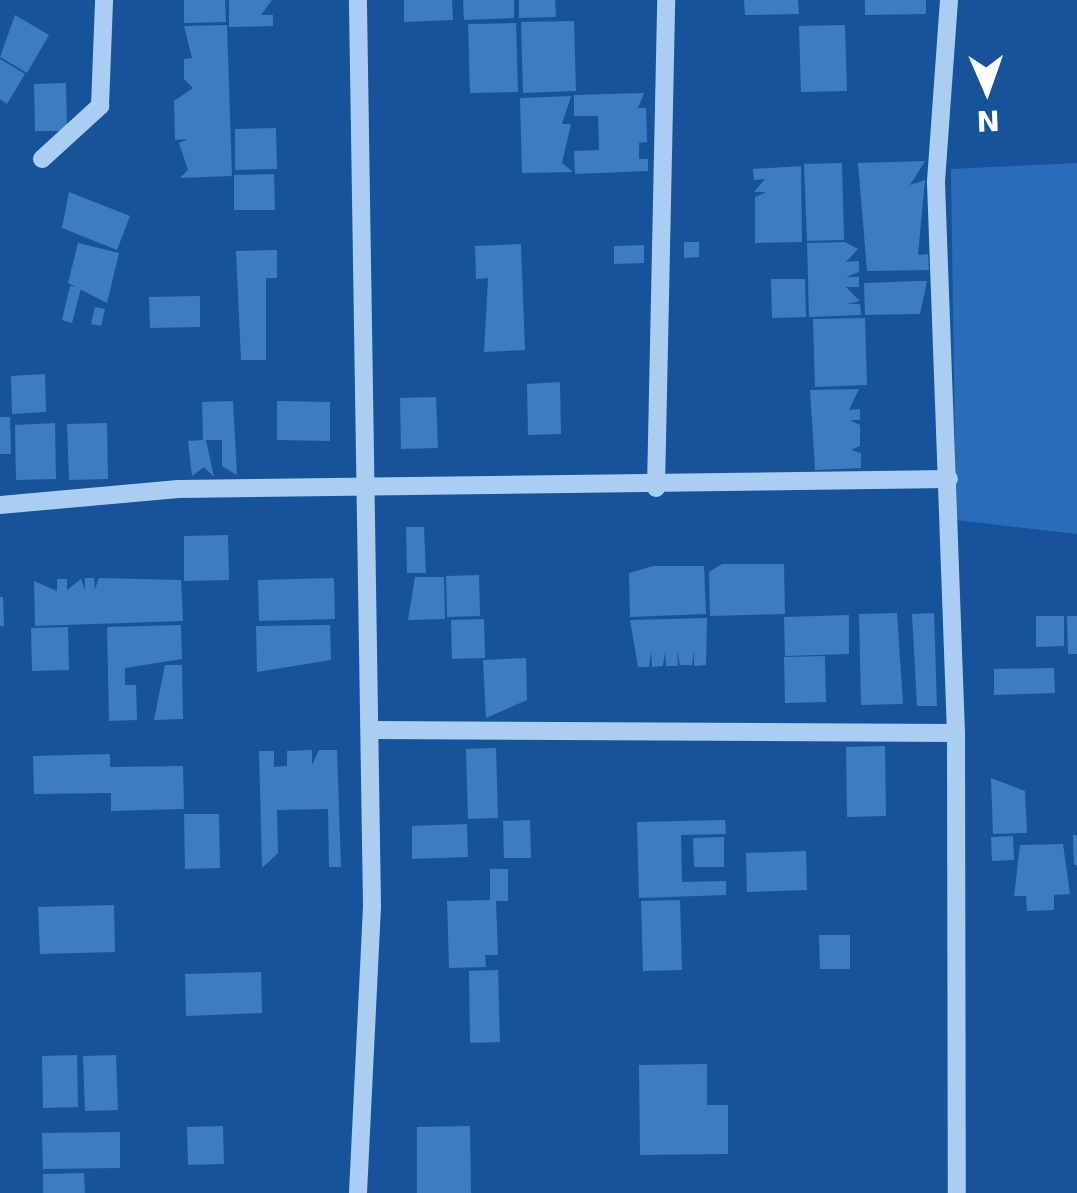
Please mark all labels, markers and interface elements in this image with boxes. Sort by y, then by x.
north arrow [937,40,1037,140]
text: N [976,104,1000,137]

